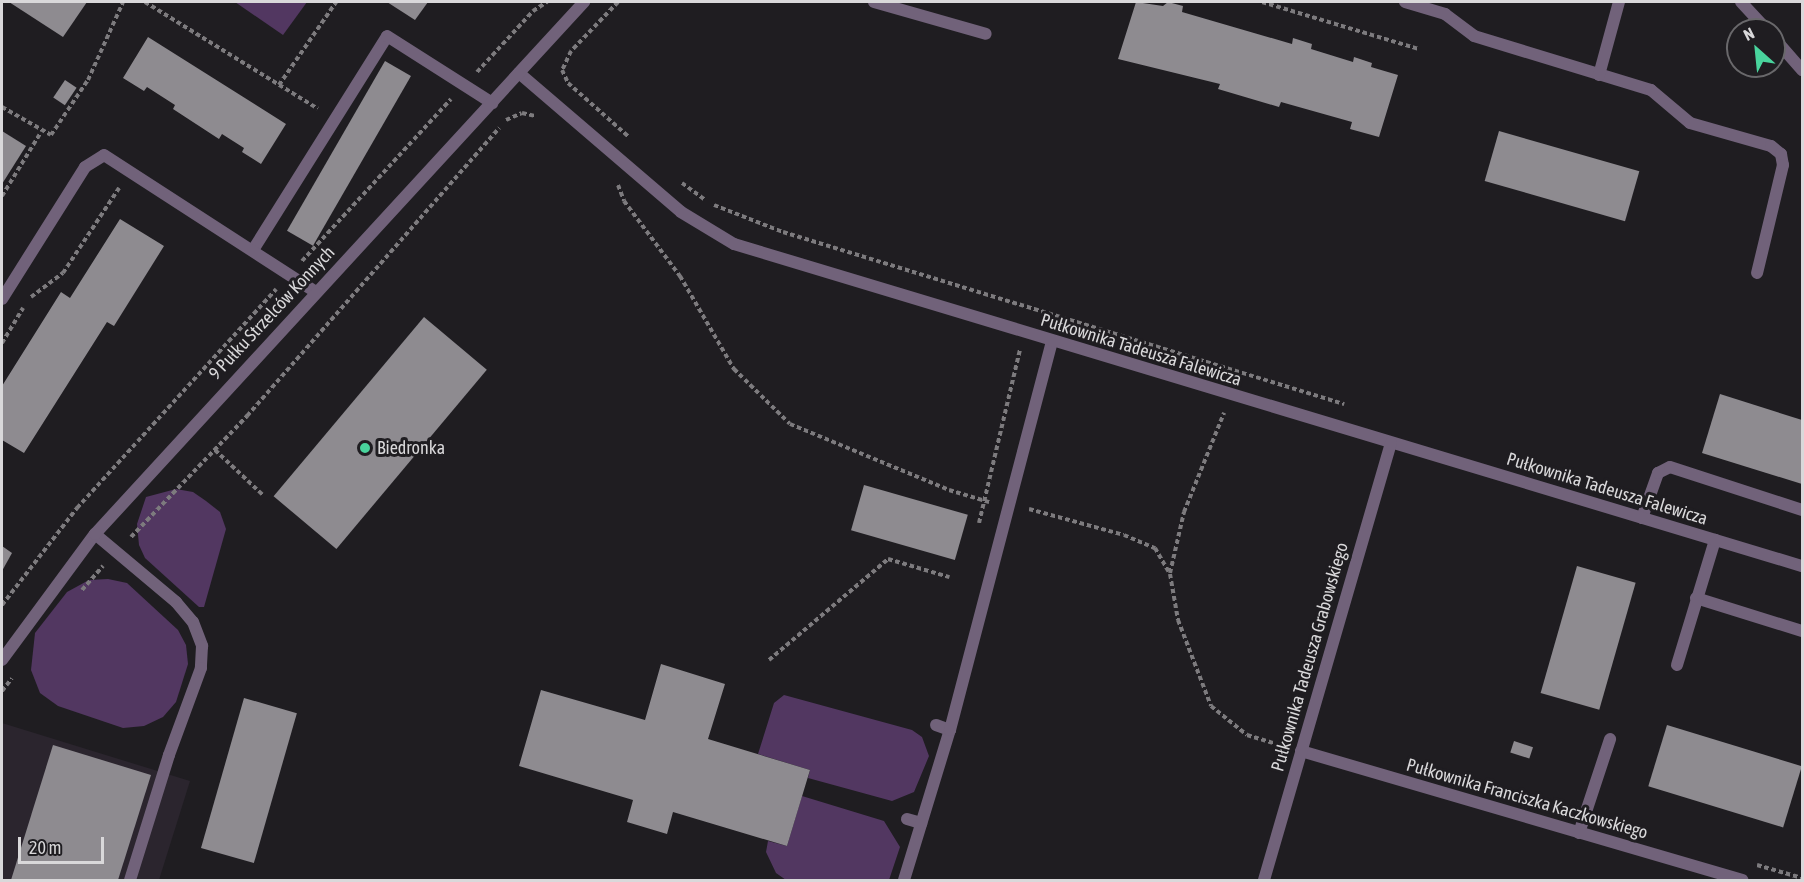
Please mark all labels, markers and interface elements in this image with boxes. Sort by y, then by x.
north arrow [1726,18,1786,78]
text: N [1740,24,1757,44]
street label: 9 Pułku Strzelców Konnych [205,242,339,384]
street label: Pułkownika Tadeusza Falewicza [1038,309,1244,391]
place label: Biedronka [377,437,445,459]
marker: Biedronka [358,441,372,455]
street label: Pułkownika Tadeusza Falewicza [1504,448,1710,530]
street label: Pułkownika Tadeusza Grabowskiego [1267,540,1353,774]
street label: Pułkownika Franciszka Kaczkowskiego [1404,754,1650,844]
scale bar [21,825,106,863]
text: 20 m [29,837,61,858]

